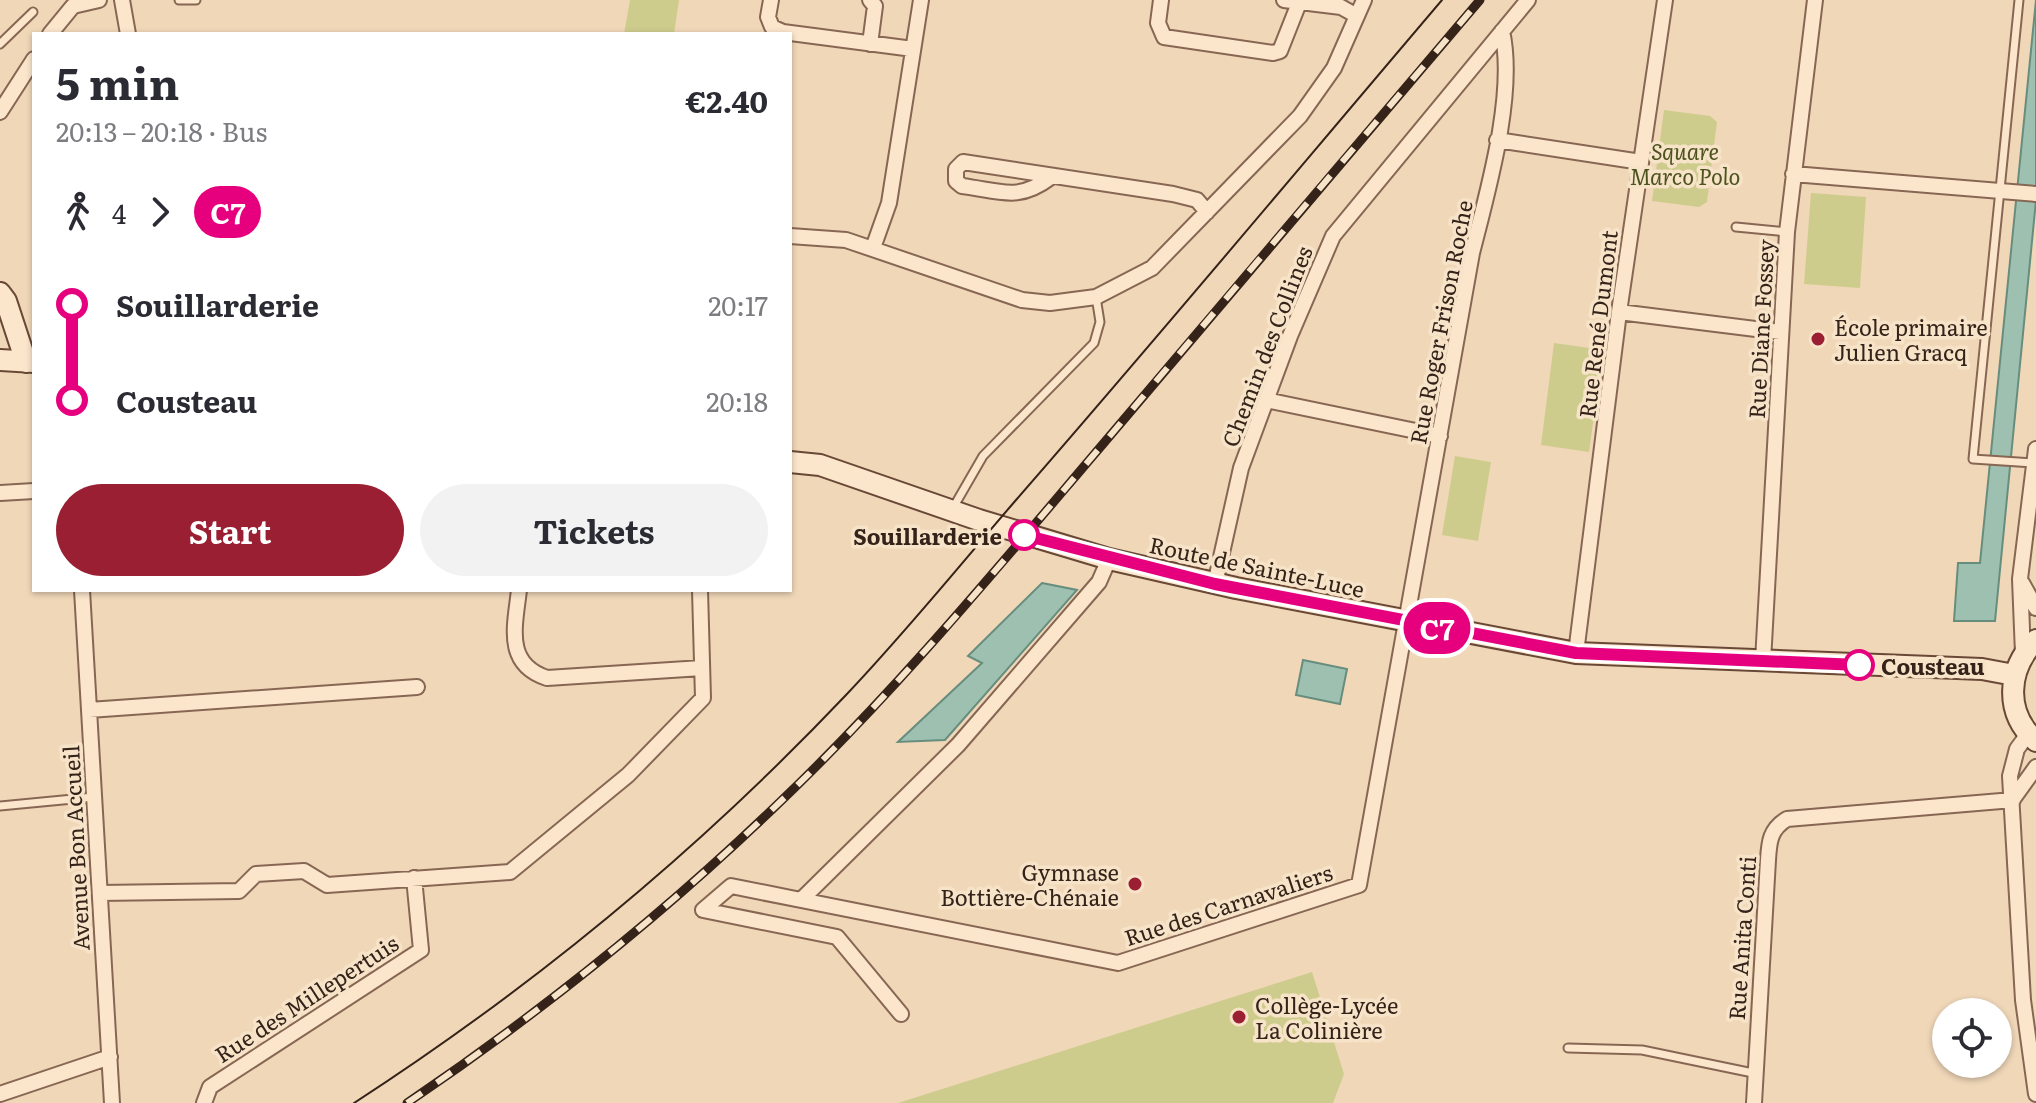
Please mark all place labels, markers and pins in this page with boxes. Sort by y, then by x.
place label: École primaire Julien Gracq [1834,310,1988,368]
marker: École primaire Julien Gracq [1809,330,1827,348]
place label: Souillarderie [853,519,1002,552]
marker: Souillarderie [1009,520,1039,550]
place label: Cousteau [1881,649,1985,682]
marker: Cousteau [1844,650,1874,680]
place label: Gymnase Bottière-Chénaie [940,855,1119,913]
marker: Gymnase Bottière-Chénaie [1126,875,1144,893]
place label: Collège-Lycée La Colinière [1255,988,1398,1046]
marker: Collège-Lycée La Colinière [1230,1008,1248,1026]

